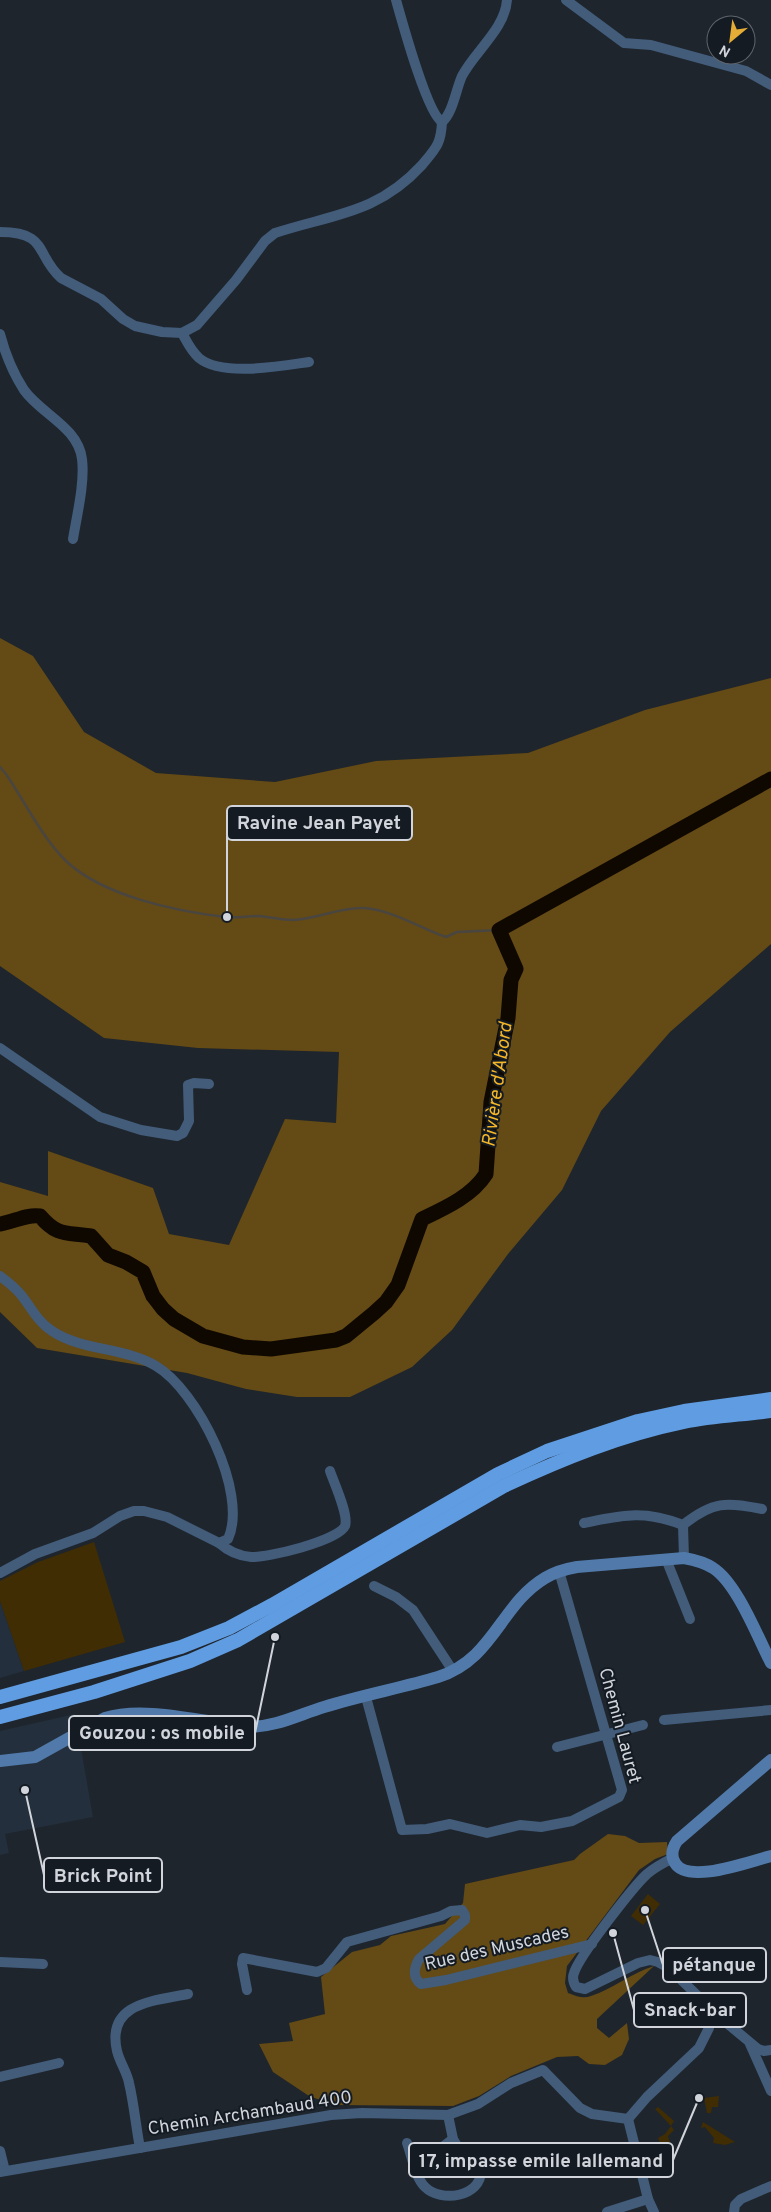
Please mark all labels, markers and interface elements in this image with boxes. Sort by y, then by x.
north arrow [706,15,756,65]
text: N [717,40,734,60]
callout: Ravine Jean Payet [227,806,412,840]
text: Ravine Jean Payet [237,812,401,836]
water label: Rivière d'Abord [477,1019,519,1149]
street label: Chemin Lauret [593,1666,645,1786]
callout: Gouzou : os mobile [69,1716,255,1750]
text: Gouzou : os mobile [79,1722,245,1746]
callout: Brick Point [44,1858,162,1892]
text: Brick Point [54,1865,152,1889]
street label: Rue des Muscades [423,1921,571,1977]
callout: pétanque [663,1948,766,1982]
text: pétanque [672,1954,756,1978]
callout: Snack-bar [634,1993,746,2027]
text: Snack-bar [644,1999,736,2023]
street label: Chemin Archambaud 400 [146,2086,354,2142]
callout: 17, impasse emile lallemand [409,2143,673,2177]
text: 17, impasse emile lallemand [419,2150,663,2174]

